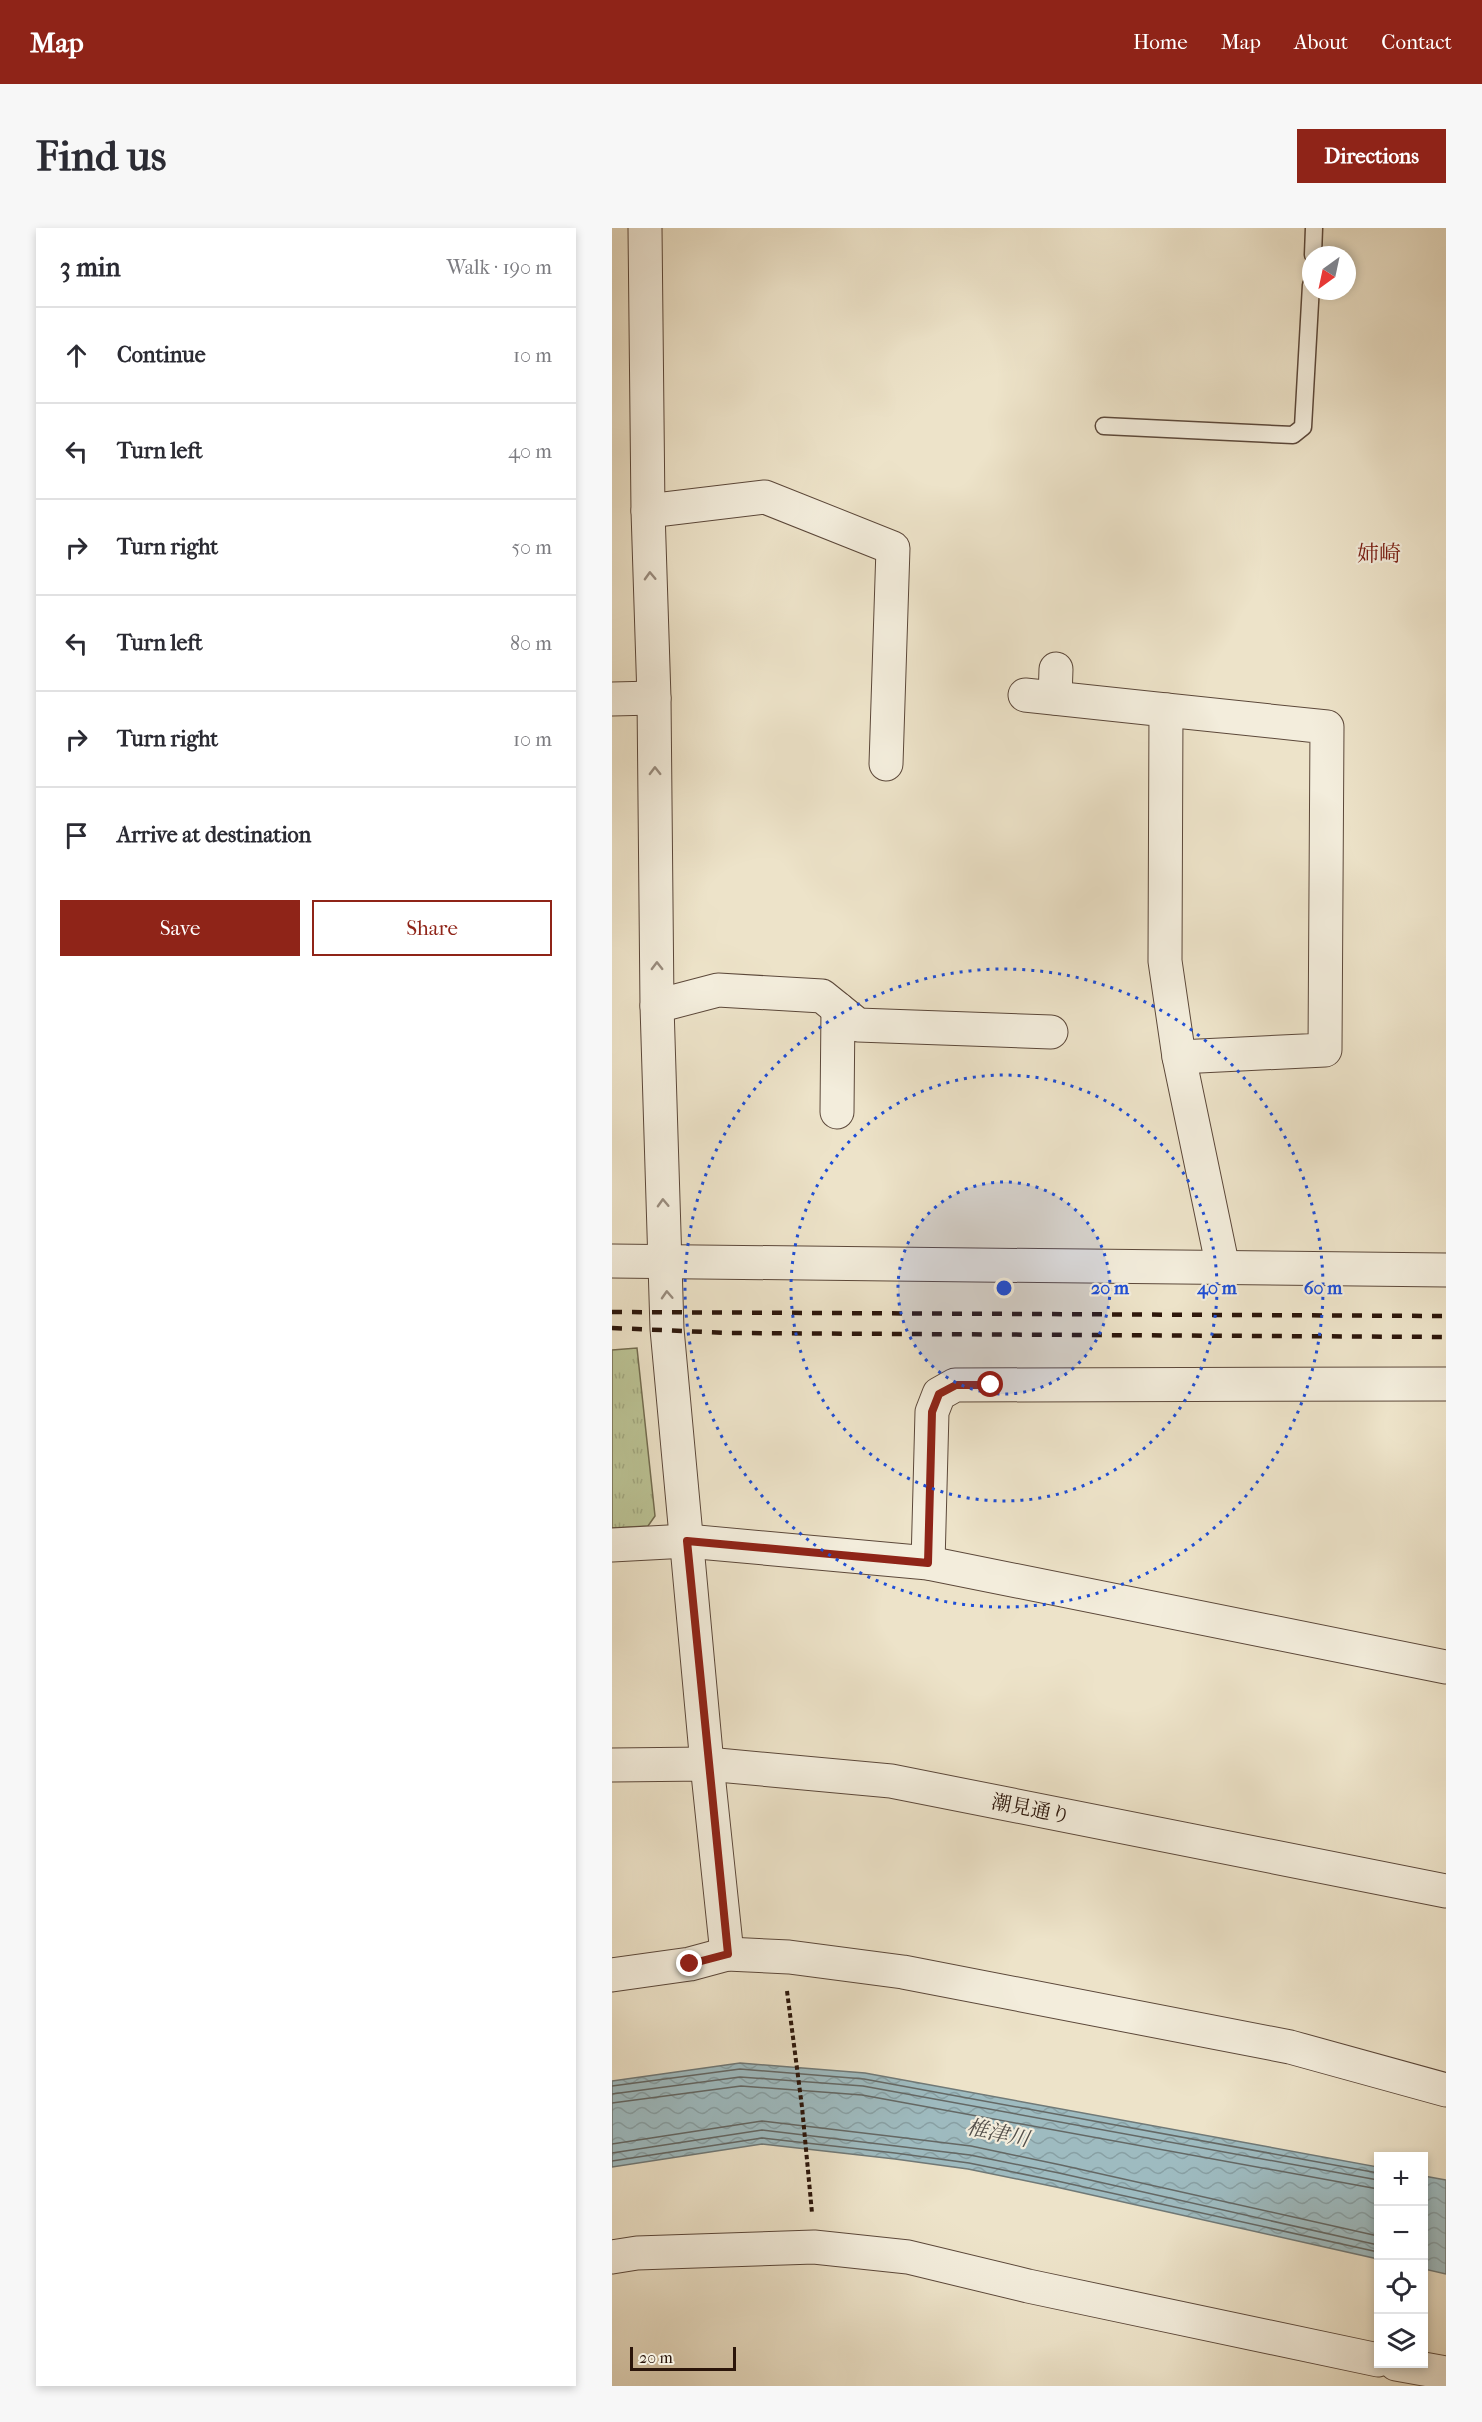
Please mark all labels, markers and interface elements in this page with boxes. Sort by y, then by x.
text: Map [30,26,84,59]
text: Home [1133,30,1188,54]
text: Map [1221,30,1261,54]
text: About [1294,30,1348,54]
text: Contact [1381,30,1452,54]
button: Directions [1297,129,1446,183]
text: Find us [36,132,166,181]
north arrow [1302,246,1356,300]
text: 3 min [60,252,121,283]
text: Walk · 190 m [446,256,552,279]
icon: ahead [60,339,93,372]
text: Continue [117,342,206,368]
text: 10 m [513,344,552,367]
icon: left [60,435,93,468]
text: Turn left [117,438,203,464]
text: 40 m [508,440,552,463]
icon: right [60,531,93,564]
text: Turn right [117,534,218,560]
text: 50 m [511,536,552,559]
district label: 姉崎 [1357,541,1401,567]
one-way arrow [644,572,657,581]
icon: left [60,627,93,660]
text: Turn left [117,630,203,656]
text: 80 m [510,632,552,655]
icon: right [60,723,93,756]
text: Turn right [117,726,218,752]
text: 10 m [513,728,552,751]
one-way arrow [649,767,661,776]
icon: arrive [60,819,93,852]
text: Arrive at destination [117,822,311,848]
button: Save [60,900,300,956]
button: Share [312,900,552,956]
one-way arrow [651,962,663,971]
one-way arrow [657,1199,669,1208]
centre of rings [994,1278,1014,1298]
text: 20 m [1091,1278,1130,1299]
text: 40 m [1196,1278,1238,1299]
text: 60 m [1304,1278,1343,1299]
one-way arrow [660,1291,673,1300]
route start [977,1371,1003,1397]
street label: 潮見通り [990,1790,1072,1828]
route end [676,1950,702,1976]
water label: 椎津川 [965,2115,1033,2152]
map controls [1374,2152,1428,2368]
button: + [1374,2152,1428,2206]
button: − [1374,2206,1428,2260]
button: locate [1374,2260,1428,2314]
button: layers [1374,2314,1428,2368]
scale bar [630,2344,736,2372]
text: 20 m [639,2348,673,2367]

